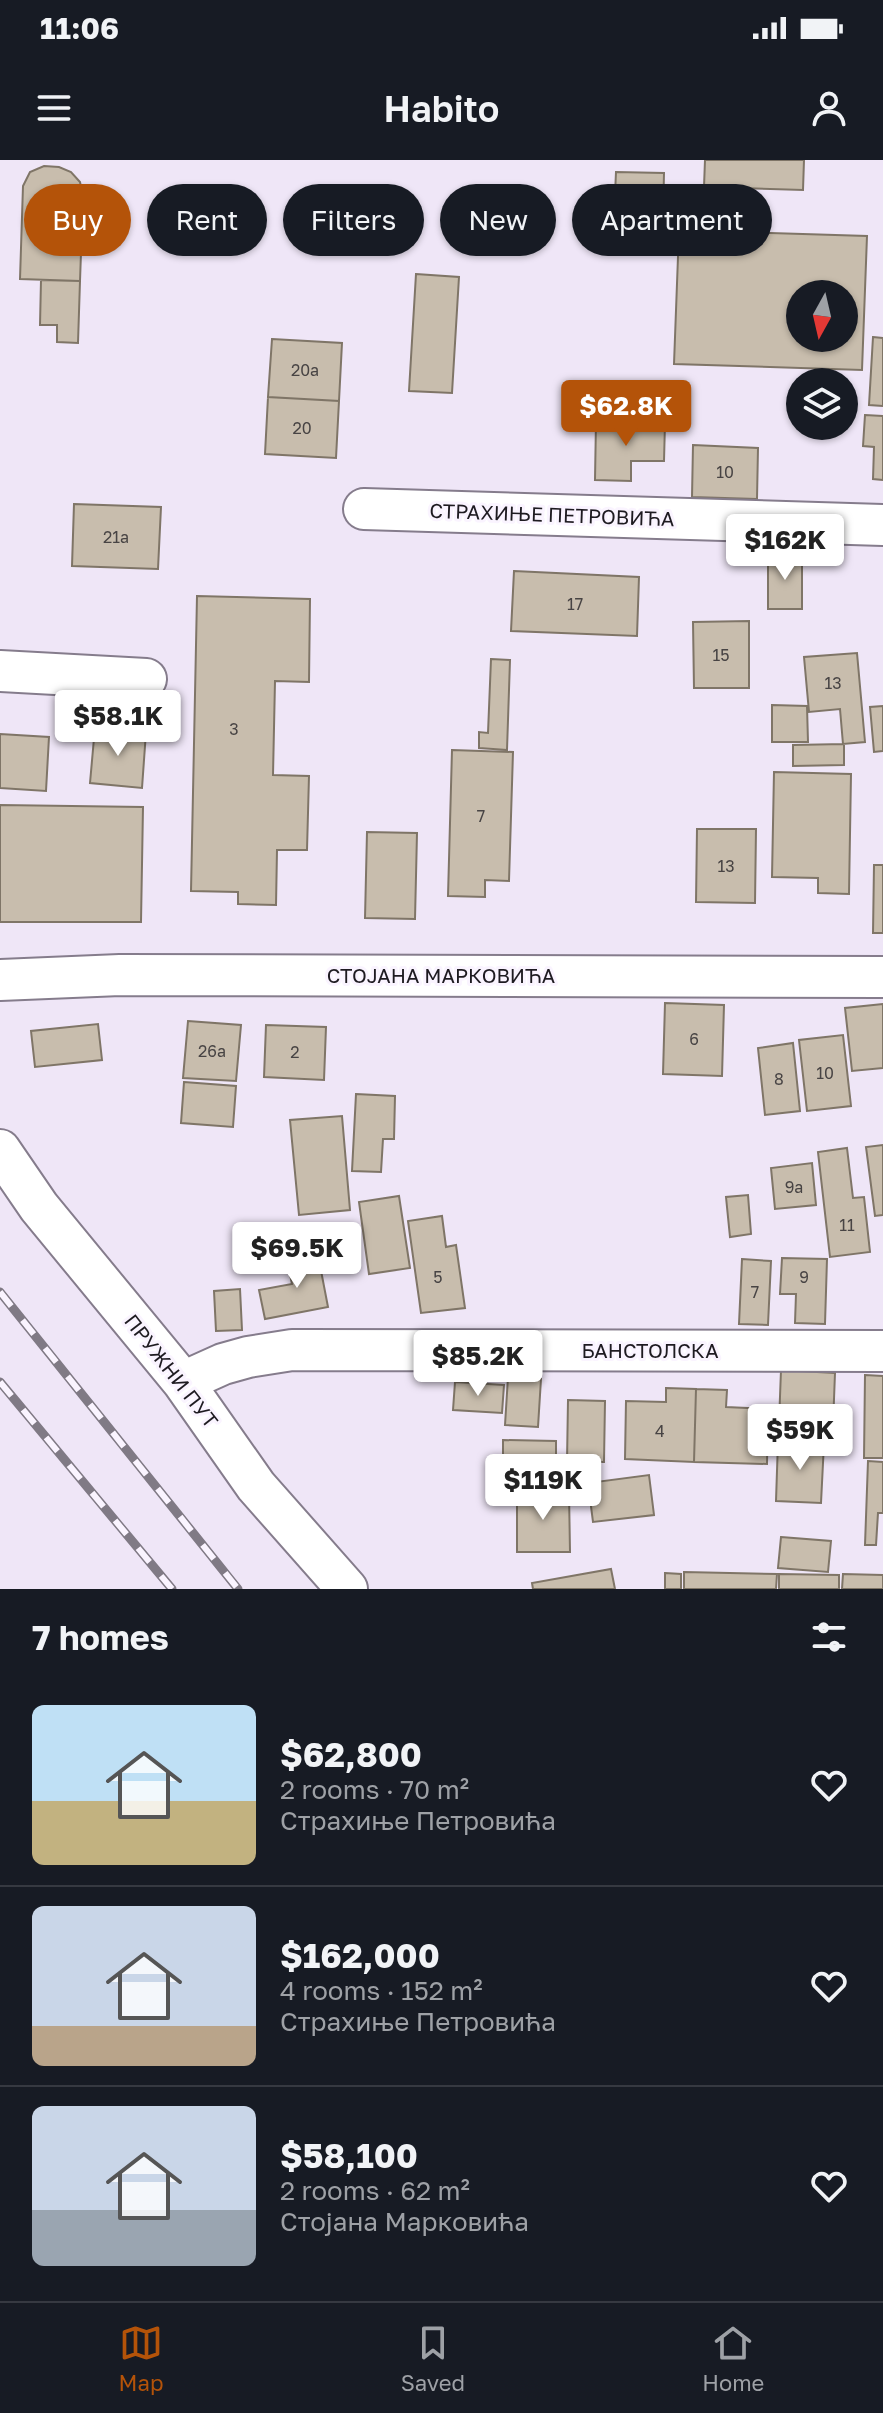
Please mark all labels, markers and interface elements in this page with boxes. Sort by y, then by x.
text: 11:06 [40,10,119,46]
icon: menu [32,86,76,130]
icon: person [807,86,851,130]
text: Habito [384,87,499,130]
chip: Buy [24,184,131,256]
chip: Rent [147,184,267,256]
chip: Filters [283,184,424,256]
chip: New [440,184,556,256]
chip: Apartment [572,184,772,256]
north arrow [786,280,858,352]
map controls [786,280,858,440]
house number: 20a [291,360,319,380]
button: layers [786,368,858,440]
pin: $62.8K [561,380,691,448]
text: $62.8K [579,390,673,421]
house number: 20 [292,418,312,438]
house number: 10 [716,462,734,482]
street label: СТРАХИЊЕ ПЕТРОВИЋА [429,498,675,530]
pin: $162K [729,514,841,582]
text: $162K [744,524,826,555]
house number: 21a [103,527,129,547]
house number: 17 [567,594,583,614]
house number: 15 [712,645,730,665]
house number: 13 [824,673,842,693]
pin: $58.1K [53,690,183,758]
text: $58.1K [73,700,163,731]
house number: 3 [229,719,239,739]
house number: 7 [477,806,485,826]
house number: 13 [717,856,735,876]
street label: СТОЈАНА МАРКОВИЋА [327,963,555,987]
house number: 6 [689,1029,699,1049]
house number: 26a [198,1041,226,1061]
house number: 2 [290,1042,300,1062]
house number: 10 [816,1063,834,1083]
house number: 8 [774,1069,784,1089]
house number: 9a [785,1177,803,1197]
house number: 11 [839,1215,855,1235]
pin: $69.5K [232,1222,362,1290]
text: $69.5K [250,1232,344,1263]
house number: 5 [433,1267,443,1287]
house number: 9 [799,1267,809,1287]
house number: 7 [751,1282,759,1302]
street label: ПРУЖНИ ПУТ [120,1309,224,1432]
pin: $85.2K [413,1330,543,1398]
street label: БАНСТОЛСКА [581,1338,719,1362]
text: $85.2K [432,1340,524,1371]
pin: $59K [753,1404,847,1472]
text: $59K [766,1414,834,1445]
house number: 4 [655,1421,665,1441]
pin: $119K [487,1454,599,1522]
text: $119K [503,1464,583,1495]
icon: filters [807,1615,851,1659]
text: 7 homes [32,1617,169,1657]
text: $62,800 [280,1734,422,1774]
icon: home [96,1737,192,1833]
icon: heart [807,1763,851,1807]
text: 2 rooms · 70 m² [280,1774,469,1805]
text: Страхиње Петровића [280,1805,556,1836]
text: $162,000 [280,1935,440,1975]
icon: home [96,1938,192,2034]
icon: heart [807,1964,851,2008]
text: 4 rooms · 152 m² [280,1975,483,2006]
text: Страхиње Петровића [280,2006,556,2037]
text: $58,100 [280,2135,418,2175]
icon: home [96,2138,192,2234]
icon: heart [807,2164,851,2208]
text: 2 rooms · 62 m² [280,2175,470,2206]
text: Стојана Марковића [280,2206,529,2237]
tab: Map [119,2321,164,2396]
tab: Saved [401,2321,465,2396]
tab: Home [702,2321,764,2396]

